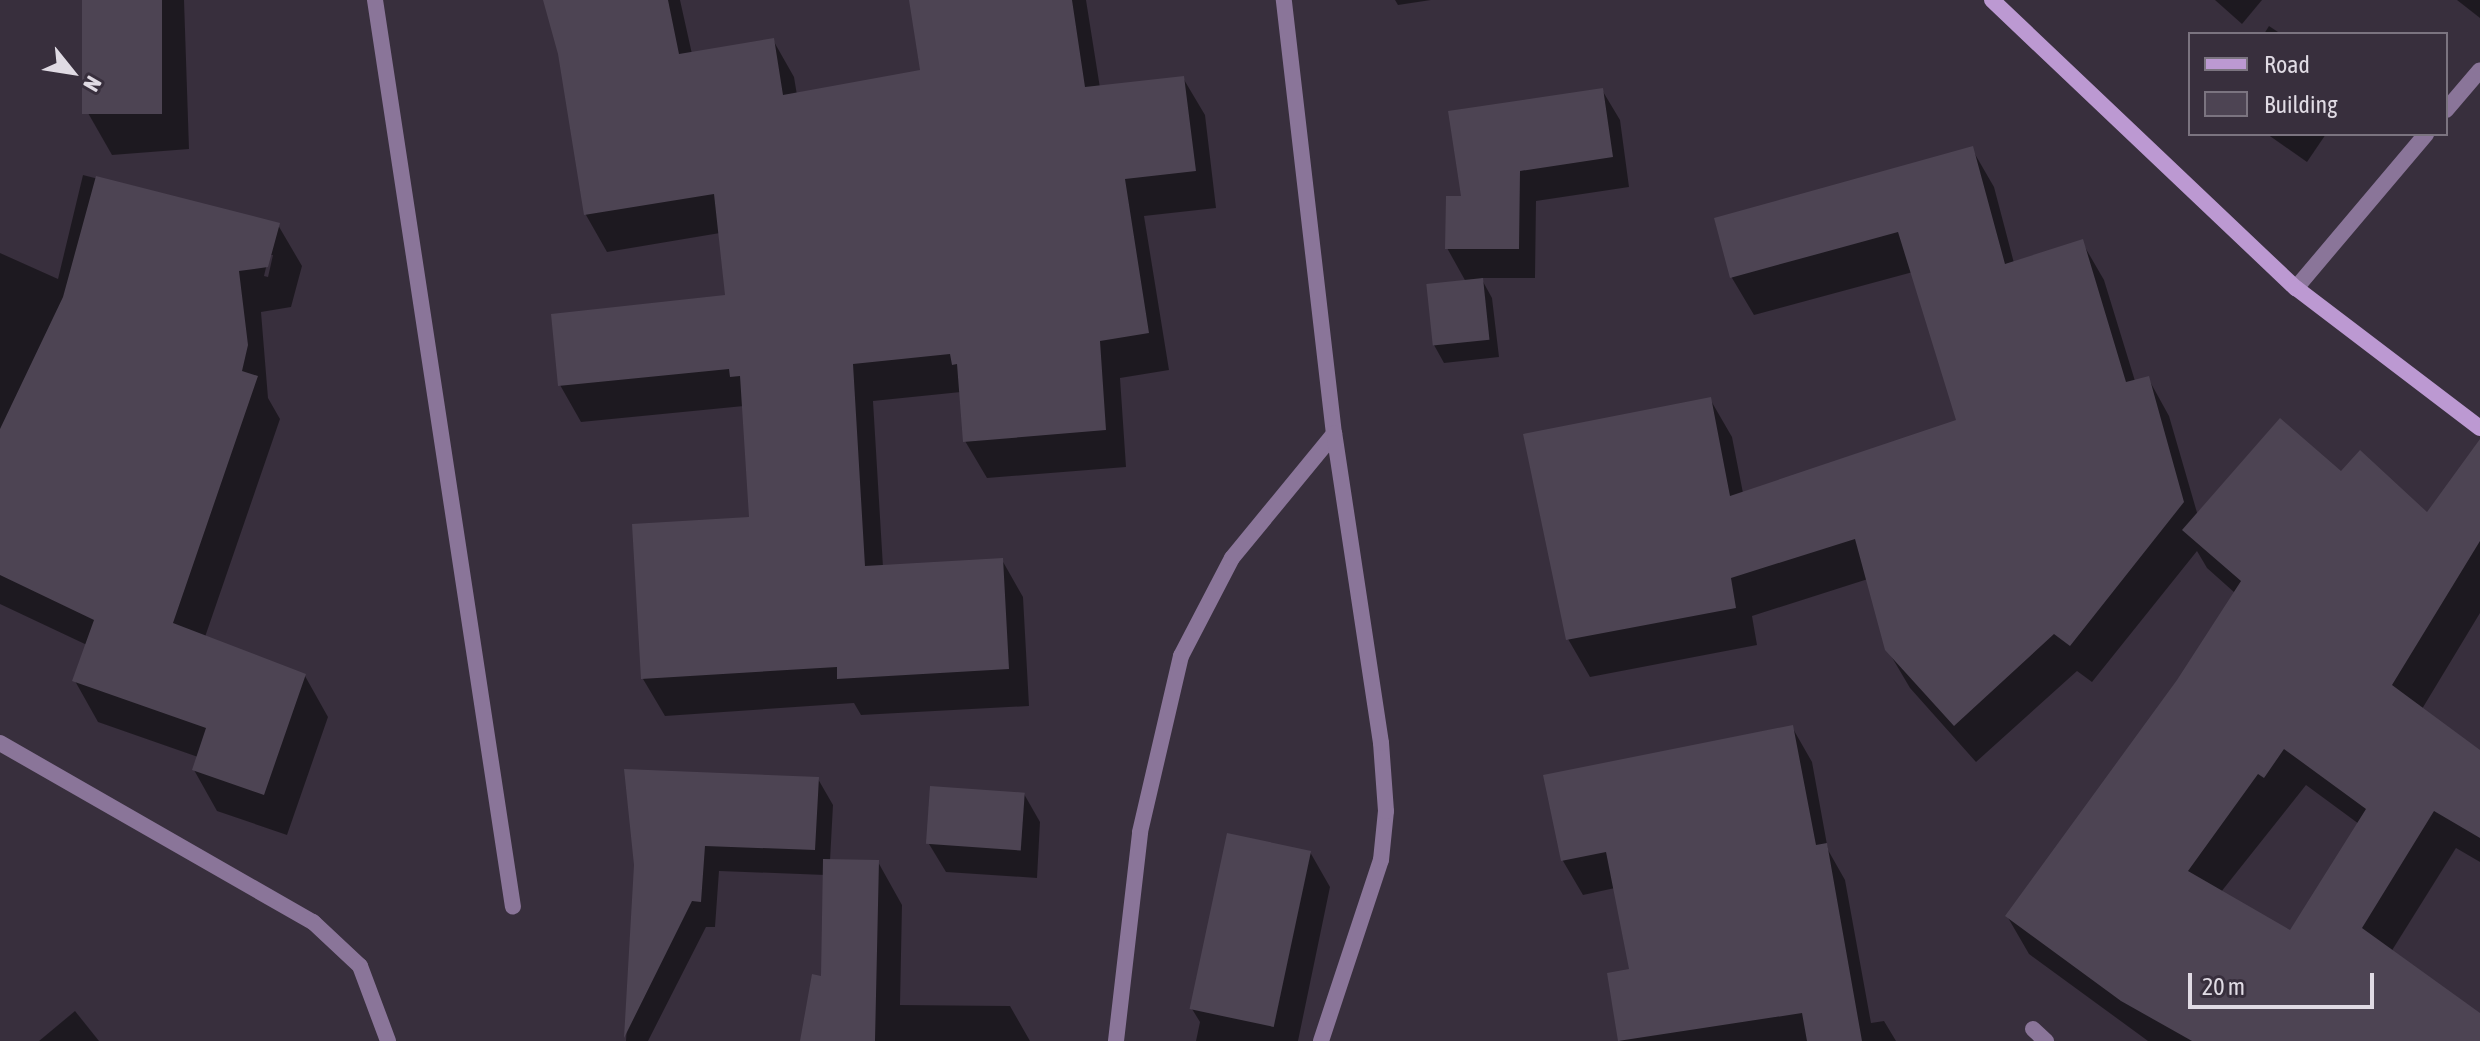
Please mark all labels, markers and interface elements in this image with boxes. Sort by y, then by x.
north arrow [32,32,112,112]
legend [2188,32,2448,136]
text: Road [2264,51,2310,78]
text: N [78,72,107,96]
text: Building [2264,91,2337,118]
scale bar [2192,957,2378,1007]
text: 20 m [2202,973,2245,1000]

